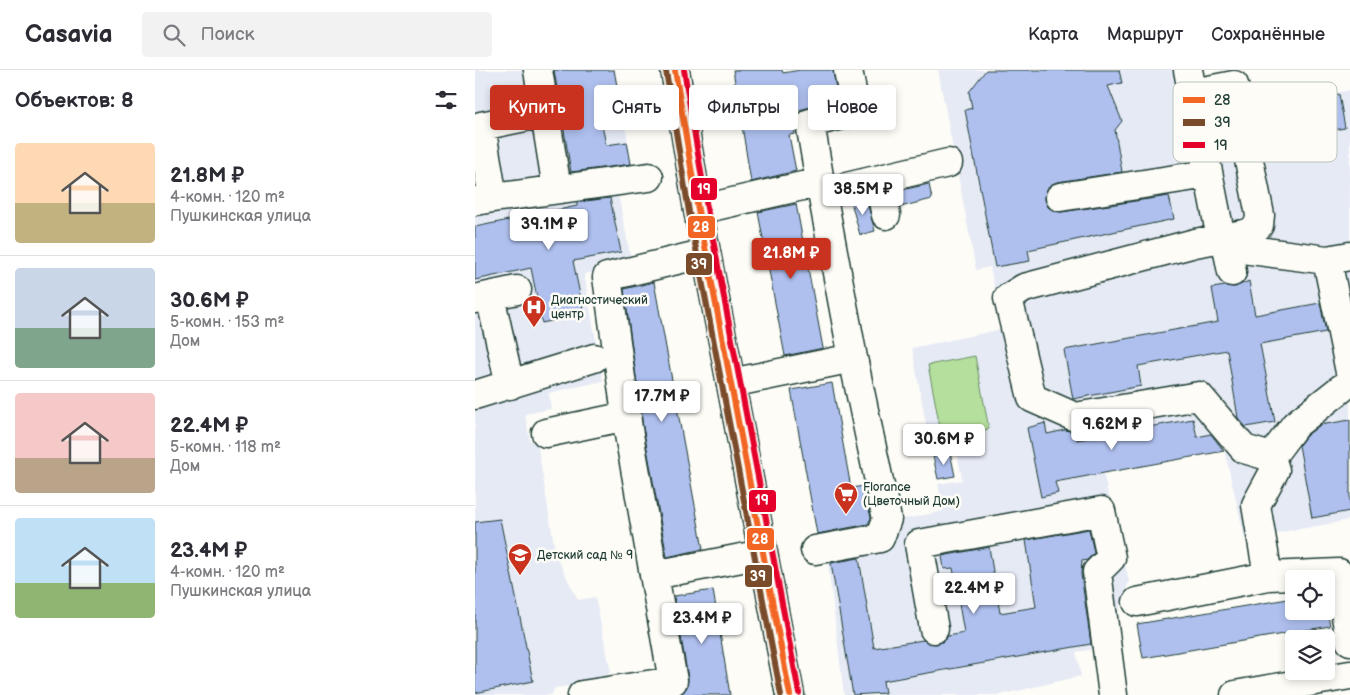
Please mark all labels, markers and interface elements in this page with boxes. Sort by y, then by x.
search box [142,12,492,57]
text: Casavia [25,20,112,49]
icon: search [160,21,188,49]
text: Поиск [200,23,255,46]
text: Карта [1028,24,1079,45]
text: Маршрут [1107,24,1183,45]
text: Сохранённые [1211,24,1325,45]
legend [1173,82,1337,162]
chip: Купить [490,85,584,130]
chip: Снять [594,85,679,130]
chip: Фильтры [689,85,798,130]
chip: Новое [808,85,896,130]
icon: filters [432,86,460,114]
text: Объектов: 8 [15,88,134,113]
text: 28 [1214,92,1230,109]
text: 39 [1214,114,1231,131]
text: 19 [1214,137,1228,154]
icon: home [55,163,115,223]
text: 21.8M ₽ [170,163,244,188]
pin: 38.5M ₽ [817,174,909,216]
line badge: 19 [690,177,718,201]
text: 38.5M ₽ [833,180,893,199]
text: 19 [697,181,711,198]
text: 4-комн. · 120 m² [170,188,285,207]
text: Пушкинская улица [170,207,311,226]
pin: 39.1M ₽ [503,208,595,251]
text: 39.1M ₽ [521,215,577,234]
line badge: 28 [687,215,716,239]
text: 28 [693,219,709,236]
pin: 21.8M ₽ [745,238,837,280]
text: 21.8M ₽ [763,244,819,263]
line badge: 39 [685,252,713,276]
text: 39 [691,256,707,273]
icon: home [55,288,115,348]
text: 30.6M ₽ [170,288,249,313]
place label: Диагностический центр [551,293,648,322]
hospital icon: Диагностический центр [521,294,547,328]
text: 5-комн. · 153 m² [170,313,284,332]
text: Дом [170,332,200,351]
pin: 17.7M ₽ [616,380,708,423]
text: 17.7M ₽ [634,387,690,406]
pin: 9.62M ₽ [1066,408,1158,451]
icon: home [55,413,115,473]
text: 22.4M ₽ [170,413,248,438]
text: 9.62M ₽ [1082,415,1142,434]
pin: 30.6M ₽ [898,424,990,466]
text: 30.6M ₽ [914,430,974,449]
text: 5-комн. · 118 m² [170,438,281,457]
text: Дом [170,457,200,476]
place label: Florance (Цветочный Дом) [863,480,960,509]
supermarket icon: Florance (Цветочный Дом) [833,481,859,515]
line badge: 19 [748,489,777,513]
text: 19 [755,492,769,509]
line badge: 28 [746,527,775,551]
text: 28 [752,531,768,548]
icon: home [55,538,115,598]
text: 23.4M ₽ [170,538,247,563]
school or university icon: Детский сад № 9 [507,542,533,576]
place label: Детский сад № 9 [537,548,633,563]
text: 4-комн. · 120 m² [170,563,285,582]
line badge: 39 [744,564,773,588]
text: 39 [750,568,766,585]
map controls [1285,570,1335,680]
button: locate [1285,570,1335,620]
pin: 22.4M ₽ [928,572,1020,615]
text: 22.4M ₽ [944,579,1004,598]
text: Пушкинская улица [170,582,311,601]
pin: 23.4M ₽ [656,602,748,645]
text: 23.4M ₽ [673,609,731,628]
button: layers [1285,630,1335,680]

